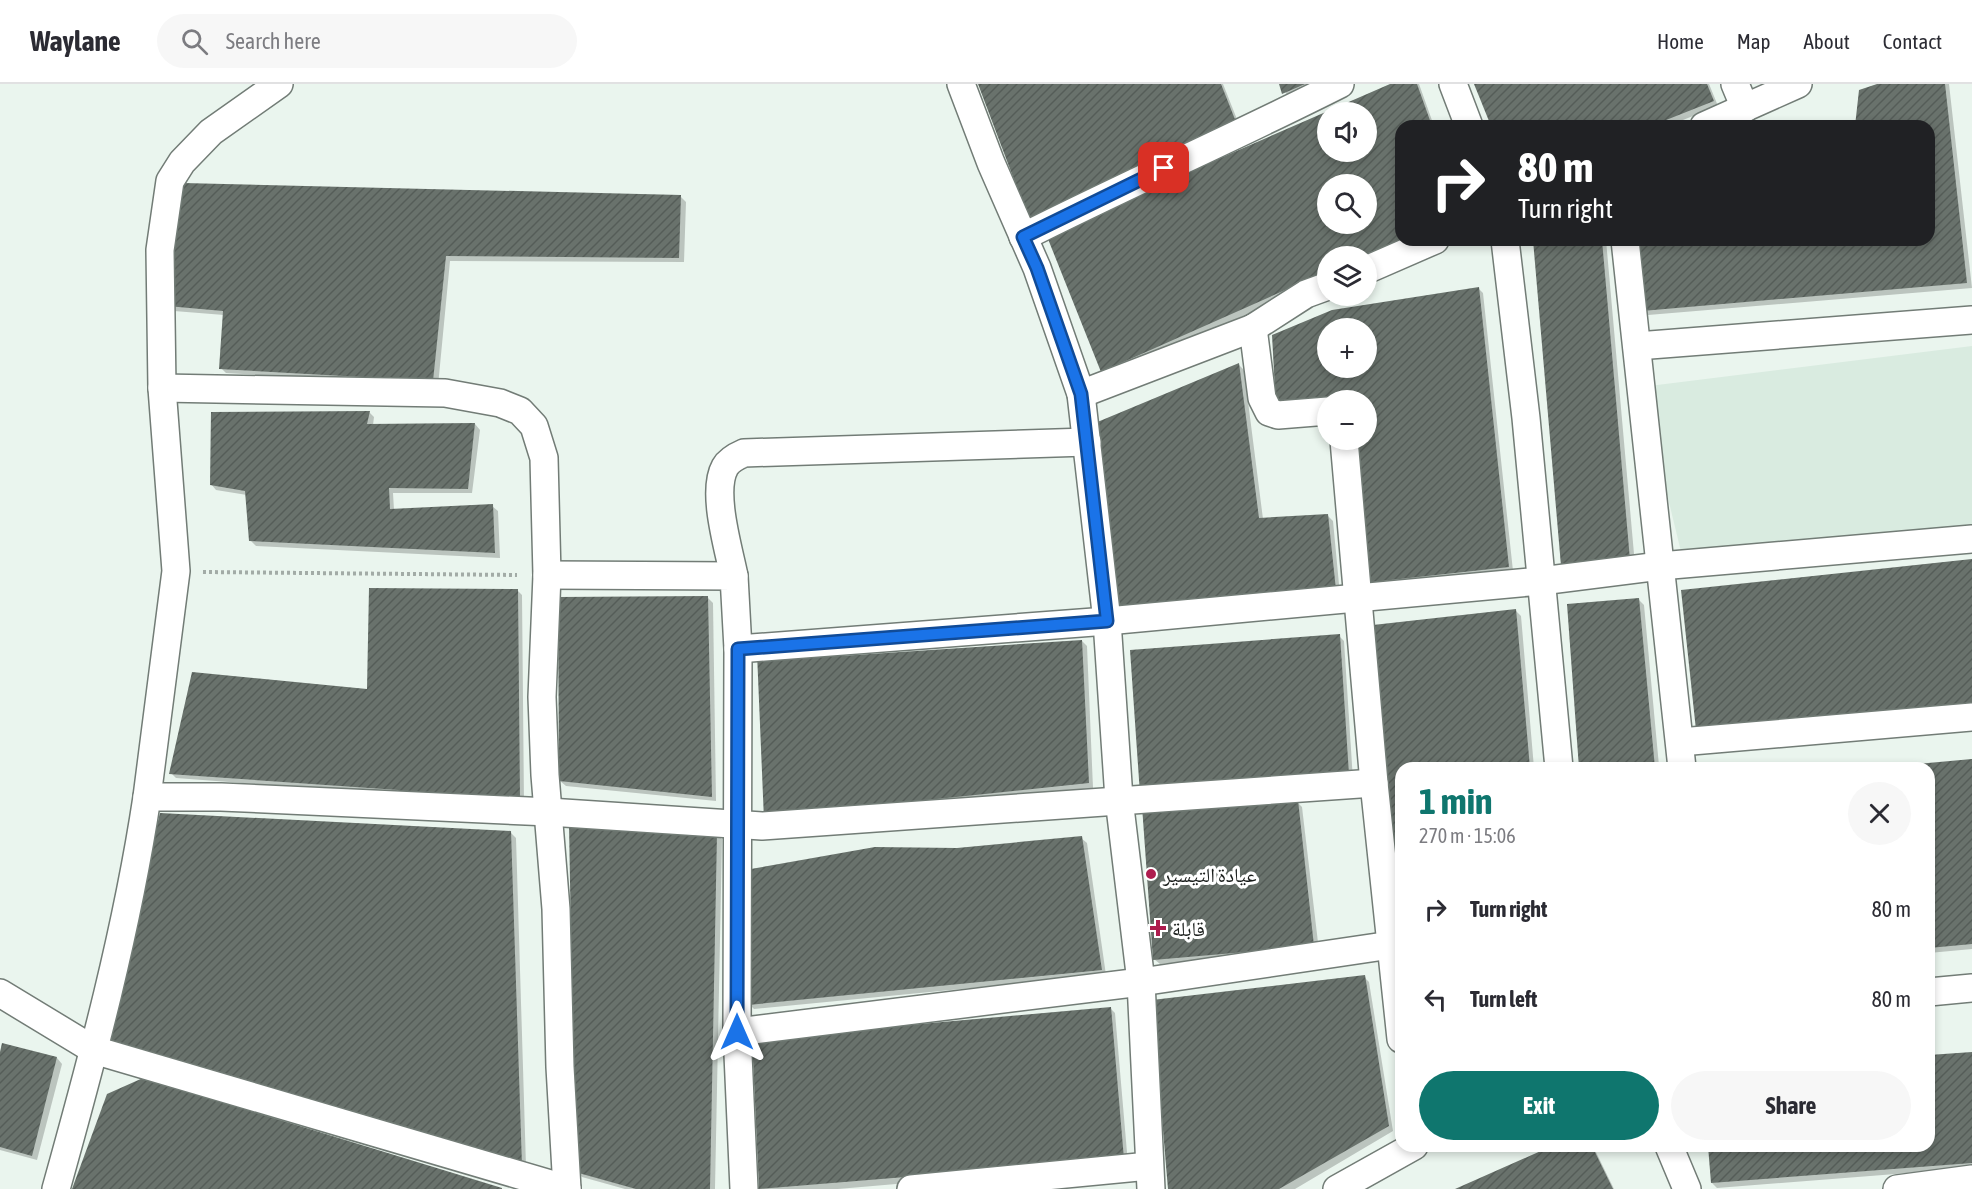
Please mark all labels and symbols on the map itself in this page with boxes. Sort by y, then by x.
pin [1138,142,1189,193]
place label: عيادة التيسير [1162,863,1256,886]
marker: عيادة التيسير [1144,867,1158,881]
place label: قابلة [1172,917,1205,940]
marker: قابلة [1149,919,1167,937]
position arrow [705,1000,769,1064]

